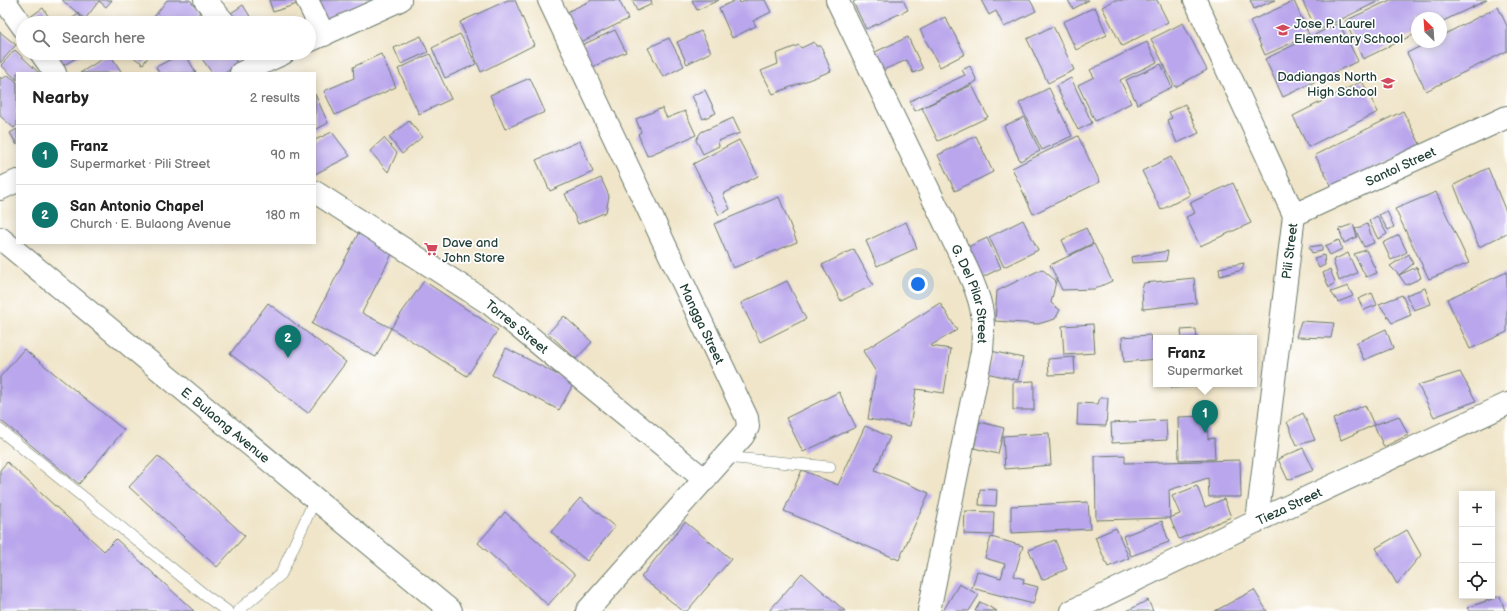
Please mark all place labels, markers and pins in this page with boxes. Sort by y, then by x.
place label: Jose P. Laurel Elementary School [1294,16,1403,47]
school or university icon: Jose P. Laurel Elementary School [1275,22,1291,38]
place label: Dadiangas North High School [1277,69,1377,100]
school or university icon: Dadiangas North High School [1380,75,1396,91]
place label: Dave and John Store [442,235,505,266]
supermarket icon: Dave and John Store [423,241,439,257]
pin: 2 [275,325,301,358]
pin: 1 [1192,400,1218,433]

